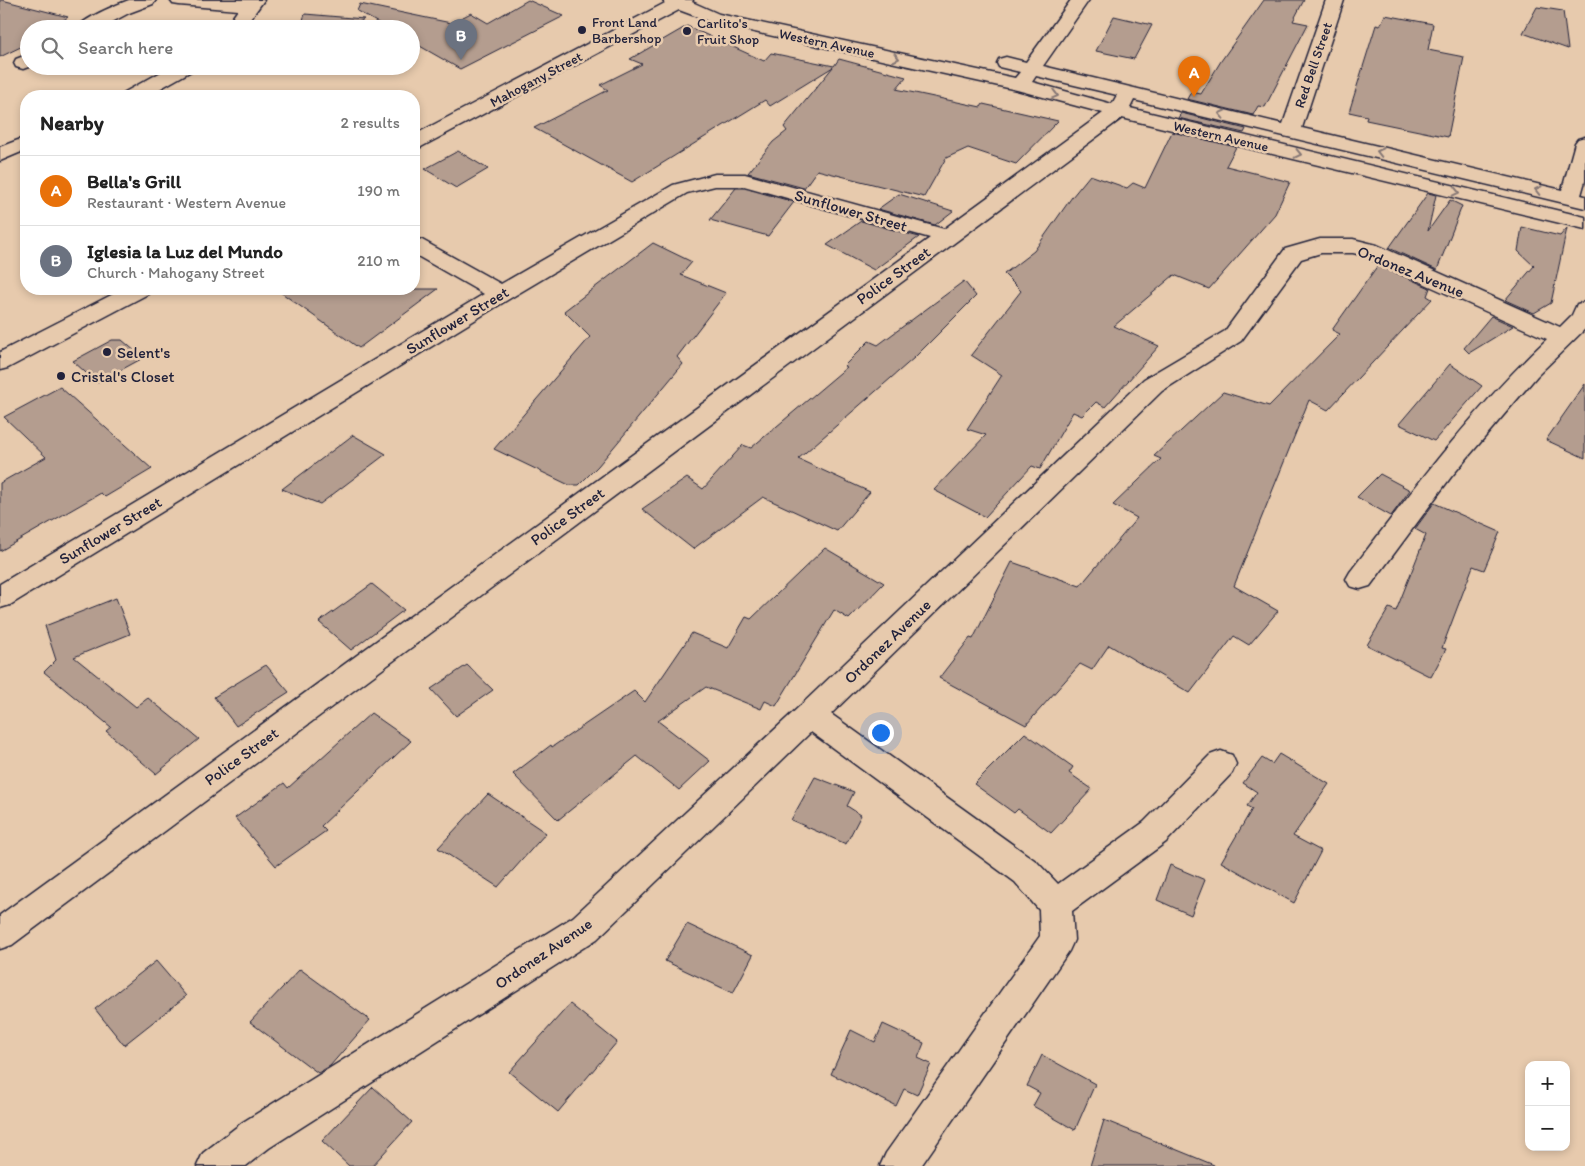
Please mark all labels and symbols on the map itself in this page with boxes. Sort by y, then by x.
place label: Front Land Barbershop [592,14,661,47]
place label: Carlito's Fruit Shop [697,15,759,48]
pin: B [445,19,477,60]
street label: Red Bell Street [1291,20,1336,110]
marker: Front Land Barbershop [576,24,588,36]
marker: Carlito's Fruit Shop [681,25,693,37]
street label: Western Avenue [777,25,877,62]
street label: Mahogany Street [487,48,585,111]
one-way arrow [892,52,901,63]
pin: A [1178,56,1210,97]
one-way arrow [1050,89,1058,99]
one-way arrow [1217,109,1226,120]
street label: Western Avenue [1172,117,1271,156]
one-way arrow [1375,147,1384,158]
one-way arrow [1293,148,1302,159]
street label: Sunflower Street [792,185,909,236]
one-way arrow [1533,185,1542,196]
one-way arrow [1451,186,1460,197]
street label: Ordonez Avenue [1355,241,1467,301]
street label: Police Street [853,242,934,309]
street label: Sunflower Street [402,282,512,359]
place label: Selent's [117,343,170,362]
marker: Selent's [101,346,113,358]
place label: Cristal's Closet [71,367,175,386]
marker: Cristal's Closet [55,370,67,382]
street label: Police Street [527,483,608,550]
street label: Sunflower Street [55,492,165,569]
street label: Ordonez Avenue [840,595,935,688]
your location [868,720,894,746]
street label: Police Street [201,723,282,790]
street label: Ordonez Avenue [491,914,596,993]

